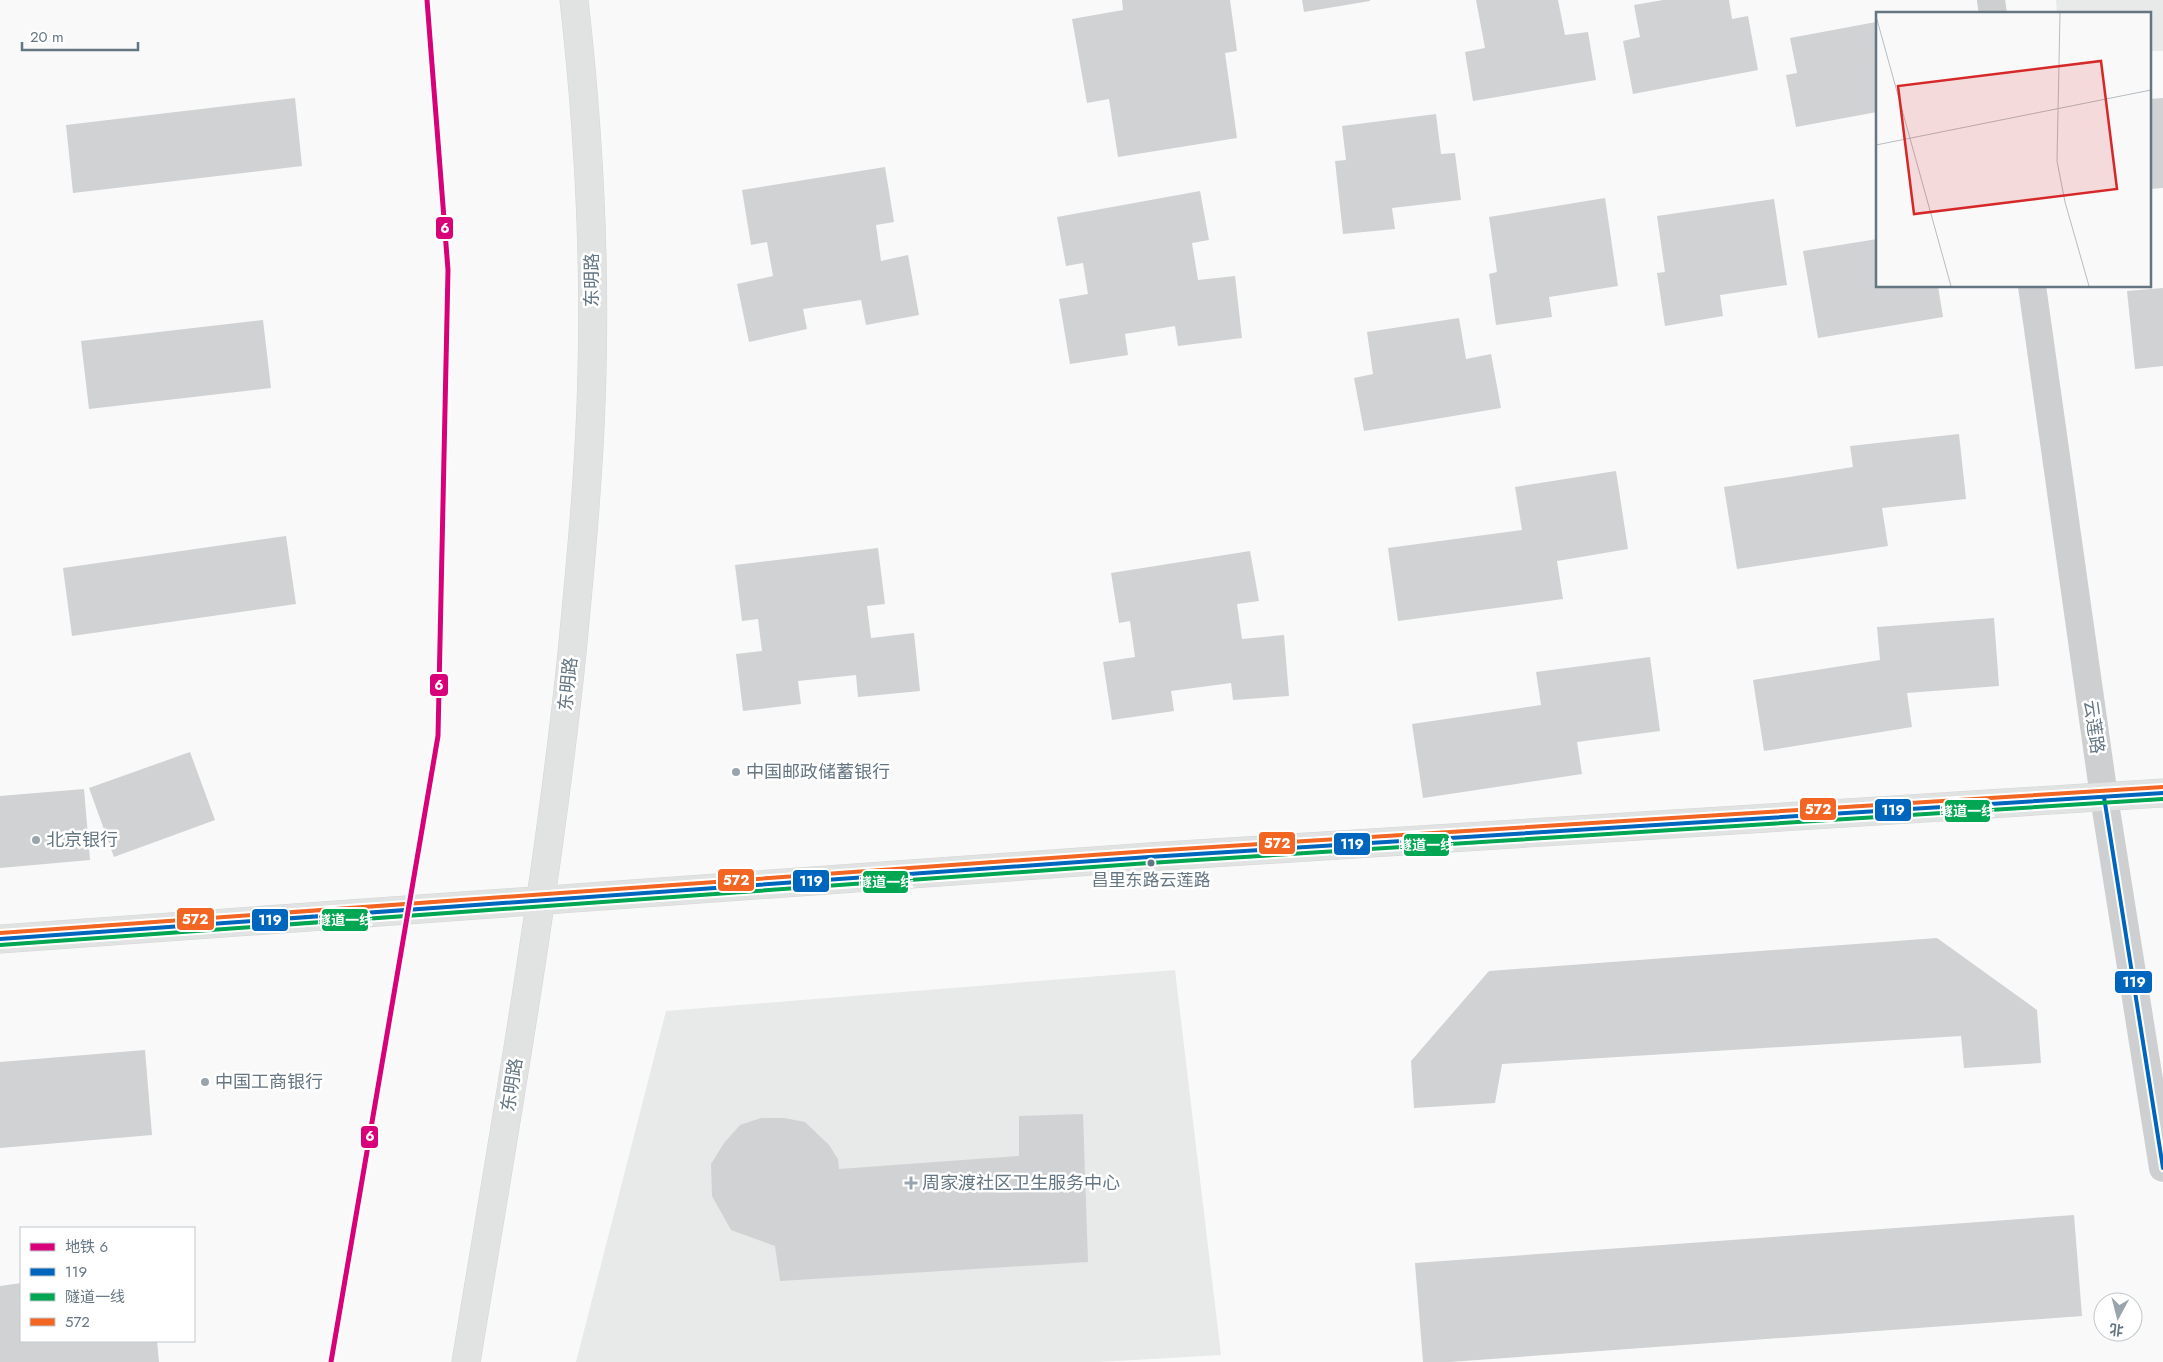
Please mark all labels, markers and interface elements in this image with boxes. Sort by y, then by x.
inset map [1876,12,2150,288]
scale bar [22,20,139,52]
text: 20 m [30,26,64,48]
line badge: 6 [435,216,454,240]
text: 6 [440,218,450,238]
street label: 东明路 [579,253,605,307]
street label: 东明路 [552,656,584,712]
line badge: 6 [429,673,449,697]
text: 6 [434,675,444,695]
street label: 云莲路 [2077,698,2111,756]
place label: 中国邮政储蓄银行 [746,759,890,785]
marker: 中国邮政储蓄银行 [730,766,742,778]
line badge: 572 [1799,797,1837,821]
line badge: 119 [1874,798,1912,822]
text: 572 [1805,799,1831,819]
line badge: 隧道一线 [1944,799,1991,823]
text: 119 [1881,800,1905,820]
text: 隧道一线 [1939,801,1995,821]
place label: 北京银行 [46,827,118,853]
line badge: 572 [1258,831,1296,855]
line badge: 119 [1333,832,1371,856]
text: 572 [1264,833,1290,853]
line badge: 隧道一线 [1403,833,1450,857]
marker: 北京银行 [30,834,42,846]
text: 119 [1340,834,1364,854]
text: 隧道一线 [1398,835,1454,855]
marker: 昌里东路云莲路 [1146,858,1156,868]
line badge: 572 [717,868,755,892]
place label: 昌里东路云莲路 [1092,868,1211,892]
line badge: 119 [792,869,830,893]
text: 572 [723,870,749,890]
line badge: 隧道一线 [862,870,909,894]
text: 119 [799,871,823,891]
text: 隧道一线 [858,872,914,892]
line badge: 572 [176,907,215,931]
line badge: 119 [251,908,289,932]
line badge: 隧道一线 [321,908,369,932]
text: 572 [182,909,208,929]
text: 119 [258,910,282,930]
text: 隧道一线 [317,910,373,930]
line badge: 119 [2114,970,2153,994]
text: 119 [2122,972,2146,992]
street label: 东明路 [495,1056,529,1114]
place label: 中国工商银行 [215,1069,323,1095]
marker: 中国工商银行 [199,1076,211,1088]
line badge: 6 [360,1125,379,1149]
text: 6 [365,1126,375,1146]
place label: 周家渡社区卫生服务中心 [922,1170,1120,1196]
marker: 周家渡社区卫生服务中心 [904,1176,918,1190]
legend [20,1227,195,1342]
text: 地铁 6 [65,1236,108,1258]
text: 119 [65,1261,87,1283]
text: 隧道一线 [65,1286,125,1308]
north arrow [2093,1292,2143,1342]
text: 572 [65,1311,90,1333]
text: 北 [2108,1319,2125,1341]

